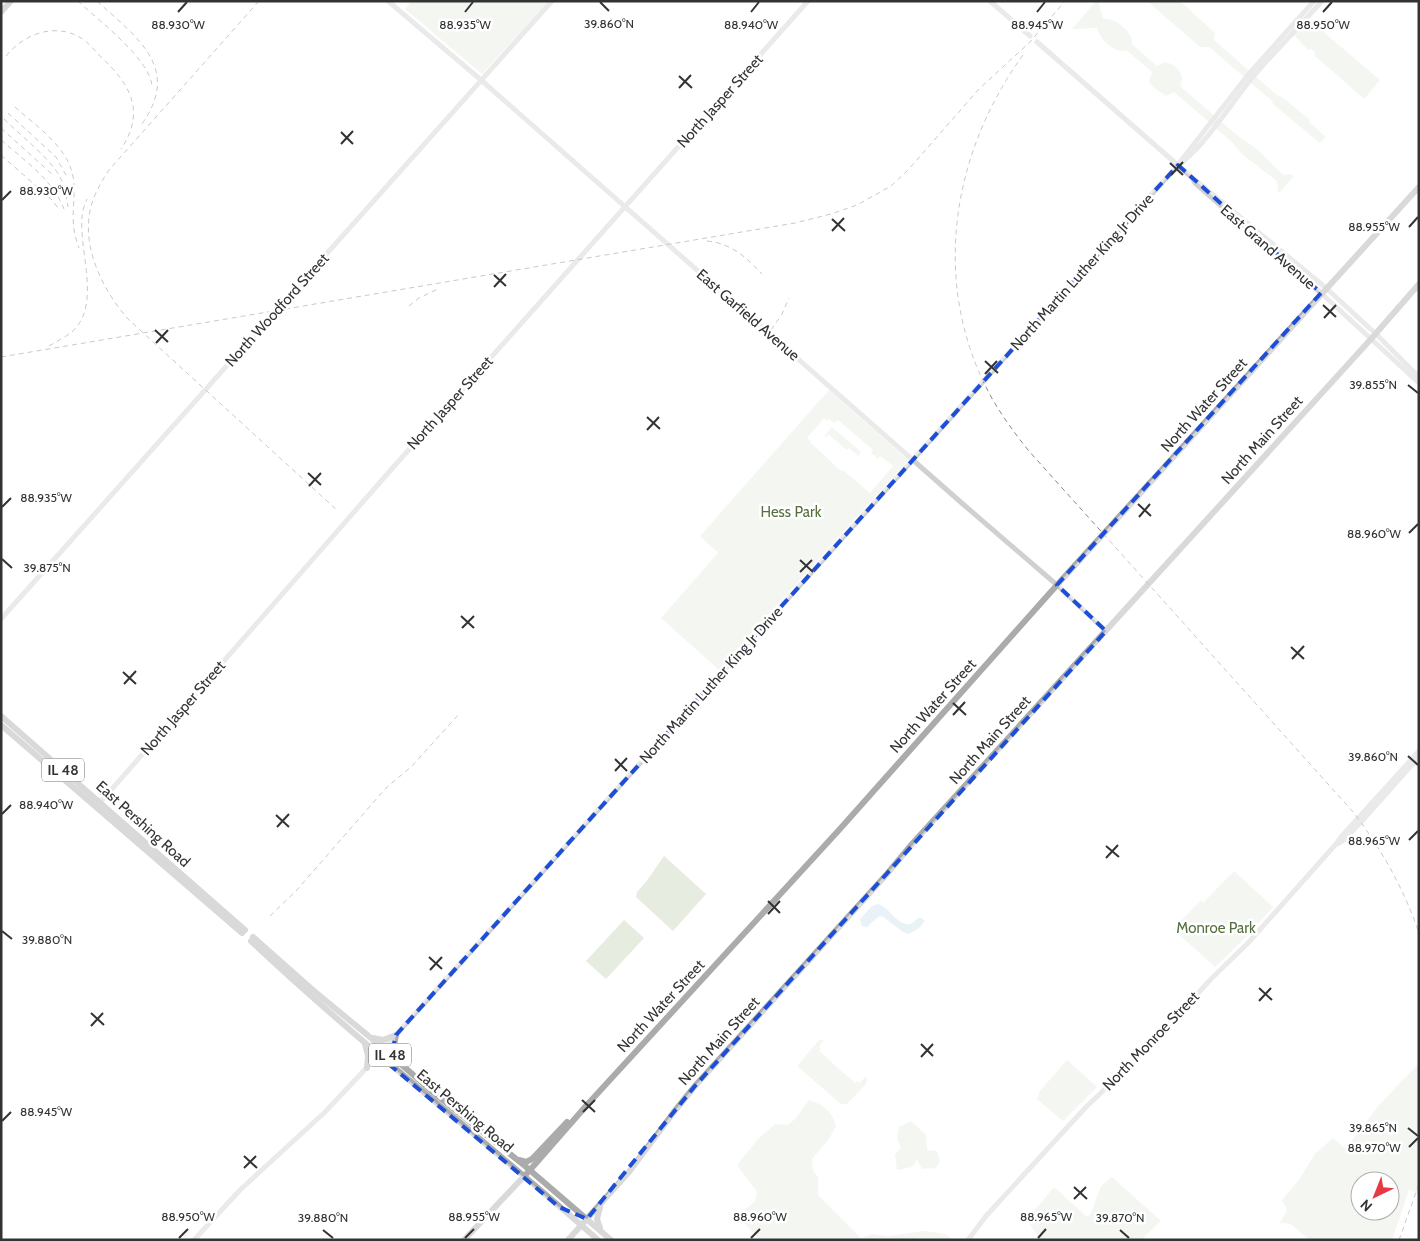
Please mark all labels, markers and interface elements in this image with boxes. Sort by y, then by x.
text: 39.860°N [584,16,634,31]
text: 88.930°W [151,17,205,32]
text: 88.935°W [439,17,491,32]
text: 88.940°W [724,17,779,32]
text: 88.945°W [1011,17,1064,32]
text: 88.950°W [1296,17,1350,32]
street label: North Jasper Street [673,51,767,151]
text: 88.930°W [19,183,73,198]
street label: North Martin Luther King Jr Drive [1007,190,1157,354]
street label: East Grand Avenue [1217,201,1319,293]
text: 88.955°W [1348,219,1400,234]
street label: North Woodford Street [221,250,333,370]
street label: East Garfield Avenue [693,265,803,365]
street label: North Jasper Street [403,353,497,453]
street label: North Water Street [1157,354,1251,456]
text: 39.855°N [1349,377,1397,392]
street label: North Main Street [1218,392,1306,488]
text: 88.935°W [20,490,72,505]
park label: Hess Park [761,503,822,521]
text: 88.960°W [1347,526,1402,541]
text: 39.875°N [23,560,71,575]
street label: North Martin Luther King Jr Drive [636,603,786,767]
street label: North Water Street [886,655,980,757]
street label: North Jasper Street [137,657,229,759]
street label: North Main Street [946,692,1034,788]
text: 39.860°N [1348,749,1398,764]
road number: IL 48 [42,758,84,782]
street label: East Pershing Road [92,777,194,871]
text: 88.940°W [19,797,74,812]
text: 88.965°W [1348,833,1401,848]
park label: Monroe Park [1176,919,1256,937]
text: 39.880°N [22,932,72,947]
street label: North Water Street [614,956,708,1056]
street label: North Monroe Street [1099,988,1203,1094]
street label: North Main Street [675,993,763,1089]
road number: IL 48 [369,1044,411,1066]
street label: East Pershing Road [413,1065,517,1157]
text: 88.945°W [20,1104,73,1119]
text: 39.865°N [1349,1120,1397,1135]
text: 88.970°W [1347,1140,1401,1155]
north arrow [1350,1171,1400,1221]
text: N [1356,1196,1376,1215]
text: 88.950°W [161,1209,215,1224]
text: 88.955°W [448,1209,500,1224]
text: 88.960°W [733,1209,788,1224]
text: 88.965°W [1020,1209,1073,1224]
text: 39.880°N [298,1210,348,1225]
text: 39.870°N [1095,1210,1145,1225]

